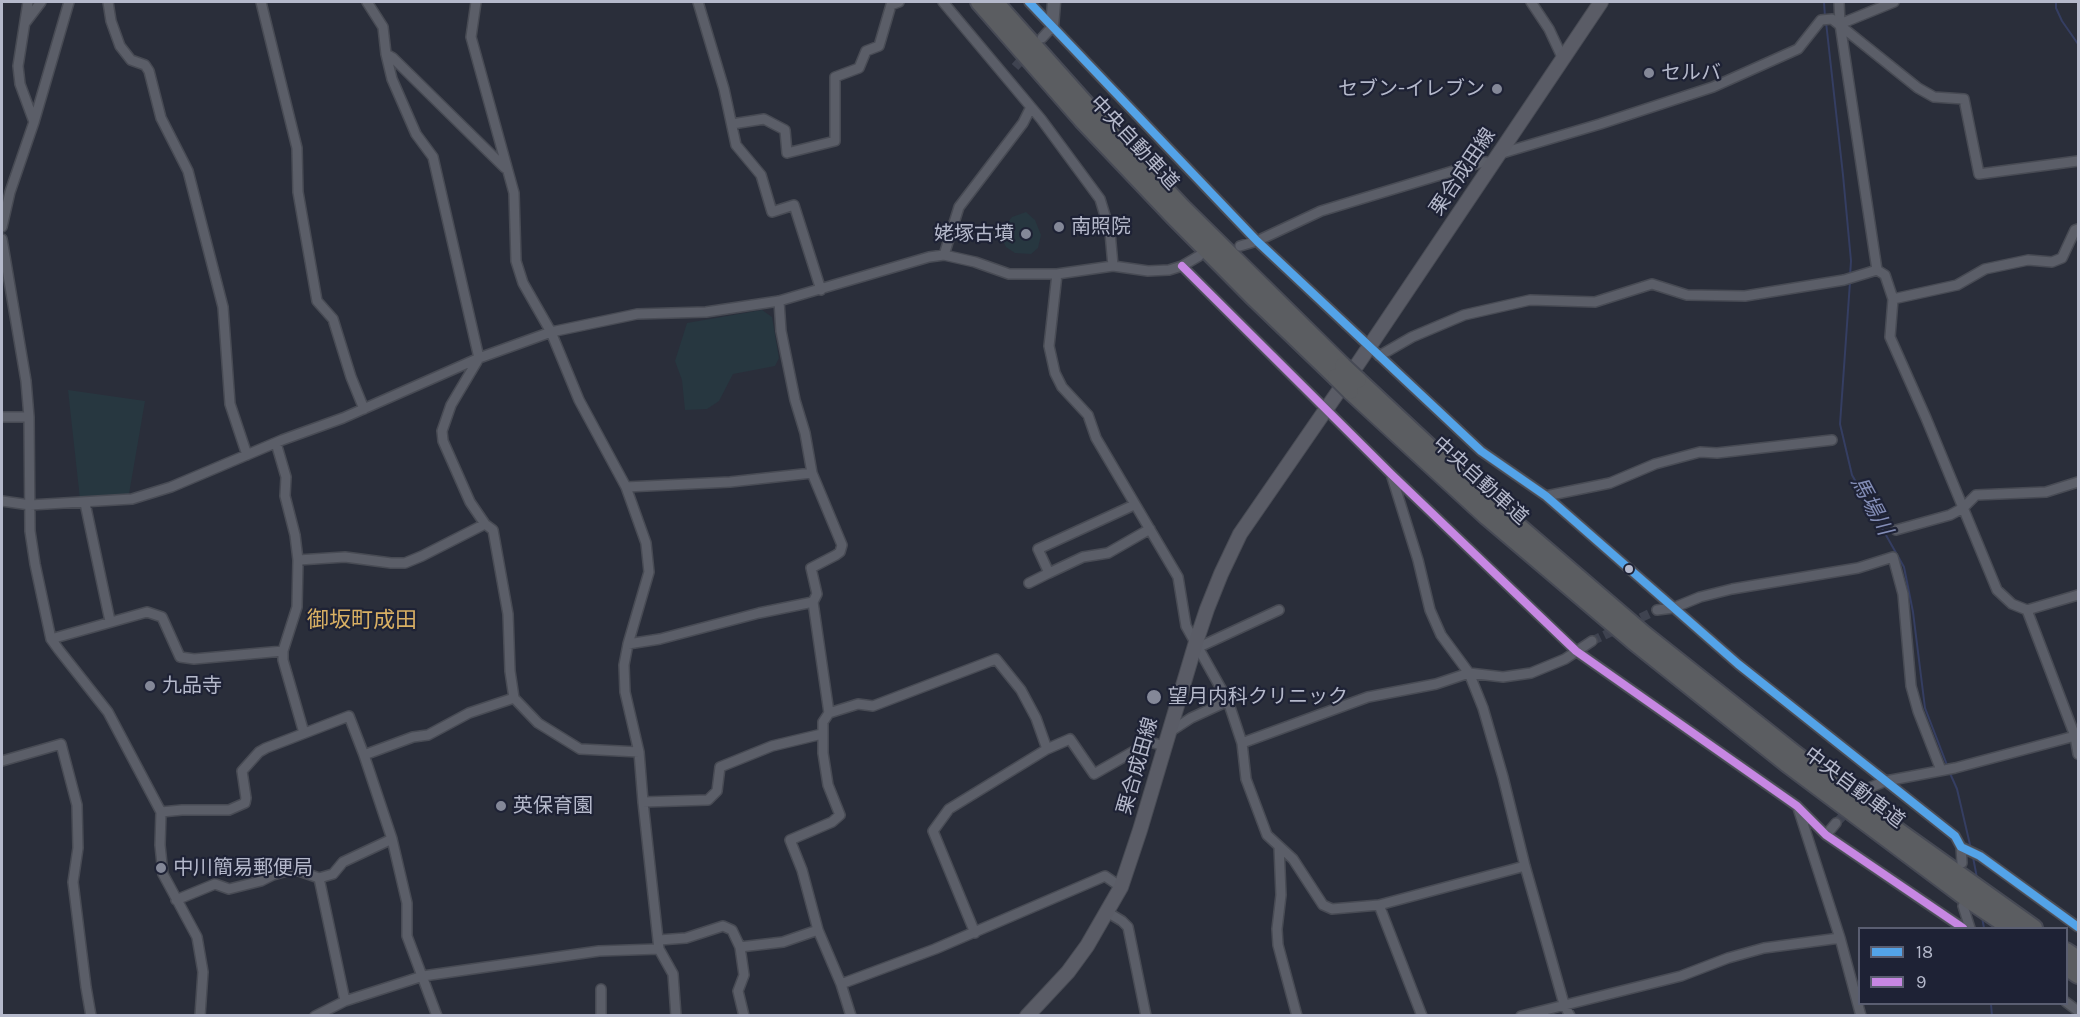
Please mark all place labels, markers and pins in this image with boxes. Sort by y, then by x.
place label: セルバ [1661,61,1721,85]
marker: セルバ [1642,66,1656,80]
place label: セブン-イレブン [1338,77,1485,101]
marker: セブン-イレブン [1490,82,1504,96]
place label: 南照院 [1071,215,1131,239]
marker: 南照院 [1052,220,1066,234]
place label: 姥塚古墳 [934,222,1014,246]
marker: 姥塚古墳 [1019,227,1033,241]
unlabelled marker [1623,563,1635,575]
place label: 九品寺 [162,674,222,698]
marker: 九品寺 [143,679,157,693]
place label: 望月内科クリニック [1168,685,1348,709]
marker: 望月内科クリニック [1145,688,1163,706]
place label: 英保育園 [513,794,593,818]
marker: 英保育園 [494,799,508,813]
place label: 中川簡易郵便局 [173,856,313,880]
marker: 中川簡易郵便局 [154,861,168,875]

